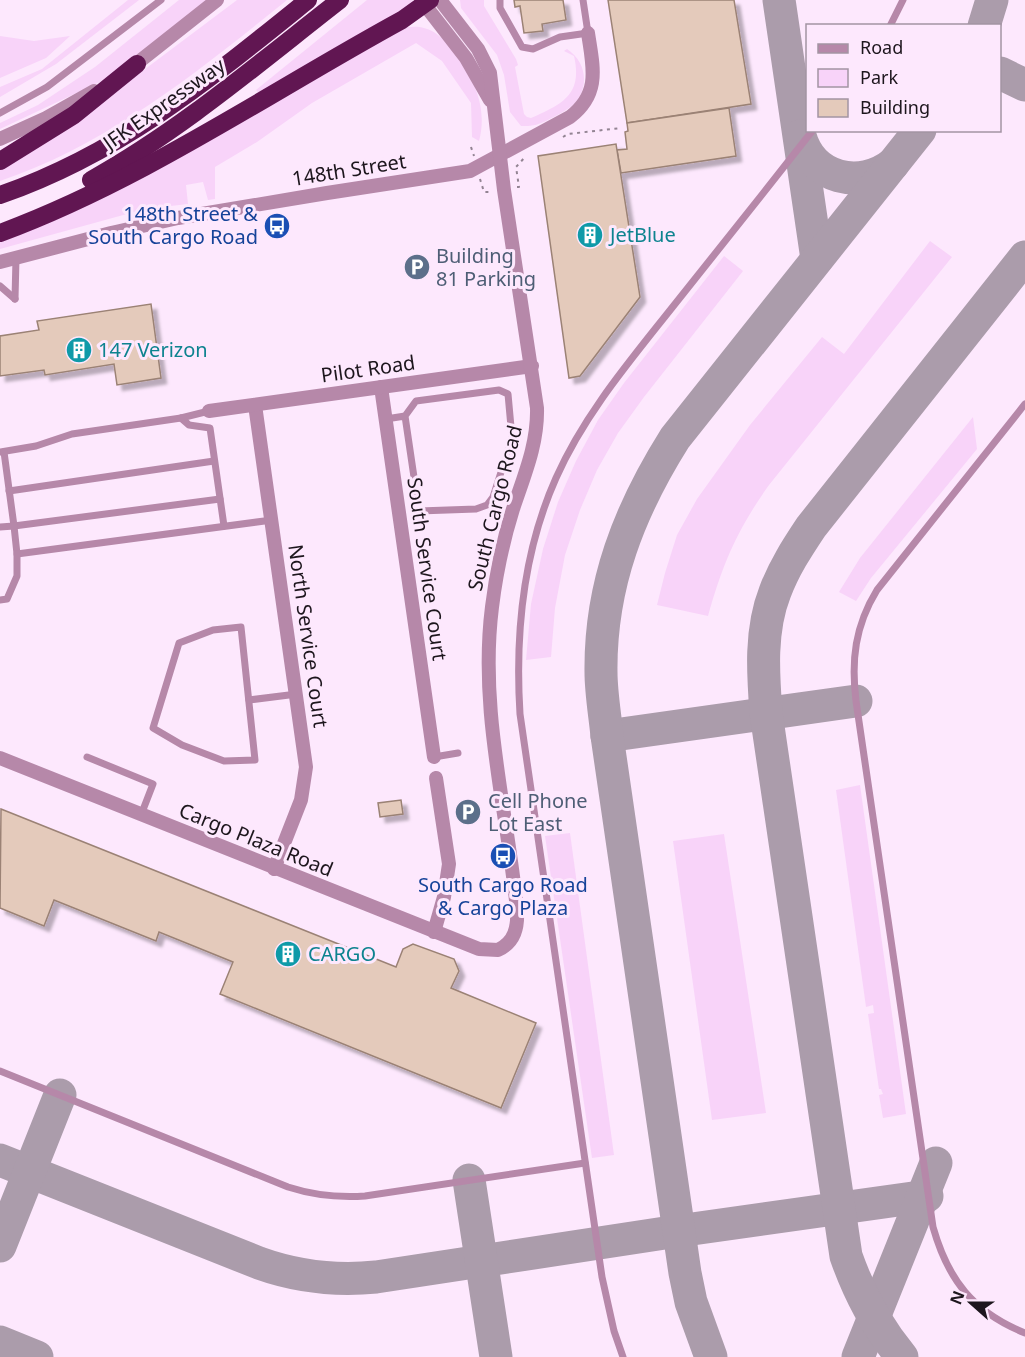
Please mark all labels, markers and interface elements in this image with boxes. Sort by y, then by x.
legend [806,24,1001,132]
text: Road [860,35,903,59]
street label: JFK Expressway [96,51,231,157]
text: Park [860,65,898,89]
text: Building [860,95,930,119]
street label: 148th Street [290,147,408,192]
place label: 148th Street & South Cargo Road [88,200,258,250]
bus stop icon: 148th Street & South Cargo Road [262,211,292,241]
building icon: JetBlue [575,220,605,250]
place label: JetBlue [608,221,676,248]
place label: Building 81 Parking [436,242,536,292]
parking icon: Building 81 Parking [402,252,432,282]
building icon: 147 Verizon [64,335,94,365]
place label: 147 Verizon [98,336,208,363]
street label: Pilot Road [319,349,417,388]
street label: South Cargo Road [461,422,528,594]
street label: South Service Court [401,476,454,662]
street label: North Service Court [282,543,335,729]
place label: Cell Phone Lot East [488,787,588,837]
street label: Cargo Plaza Road [175,796,337,883]
parking icon: Cell Phone Lot East [453,797,483,827]
bus stop icon: South Cargo Road & Cargo Plaza [488,841,518,871]
place label: South Cargo Road & Cargo Plaza [418,871,588,921]
building icon: CARGO [273,939,303,969]
place label: CARGO [308,940,376,967]
north arrow [941,1273,1001,1333]
text: N [944,1288,970,1308]

